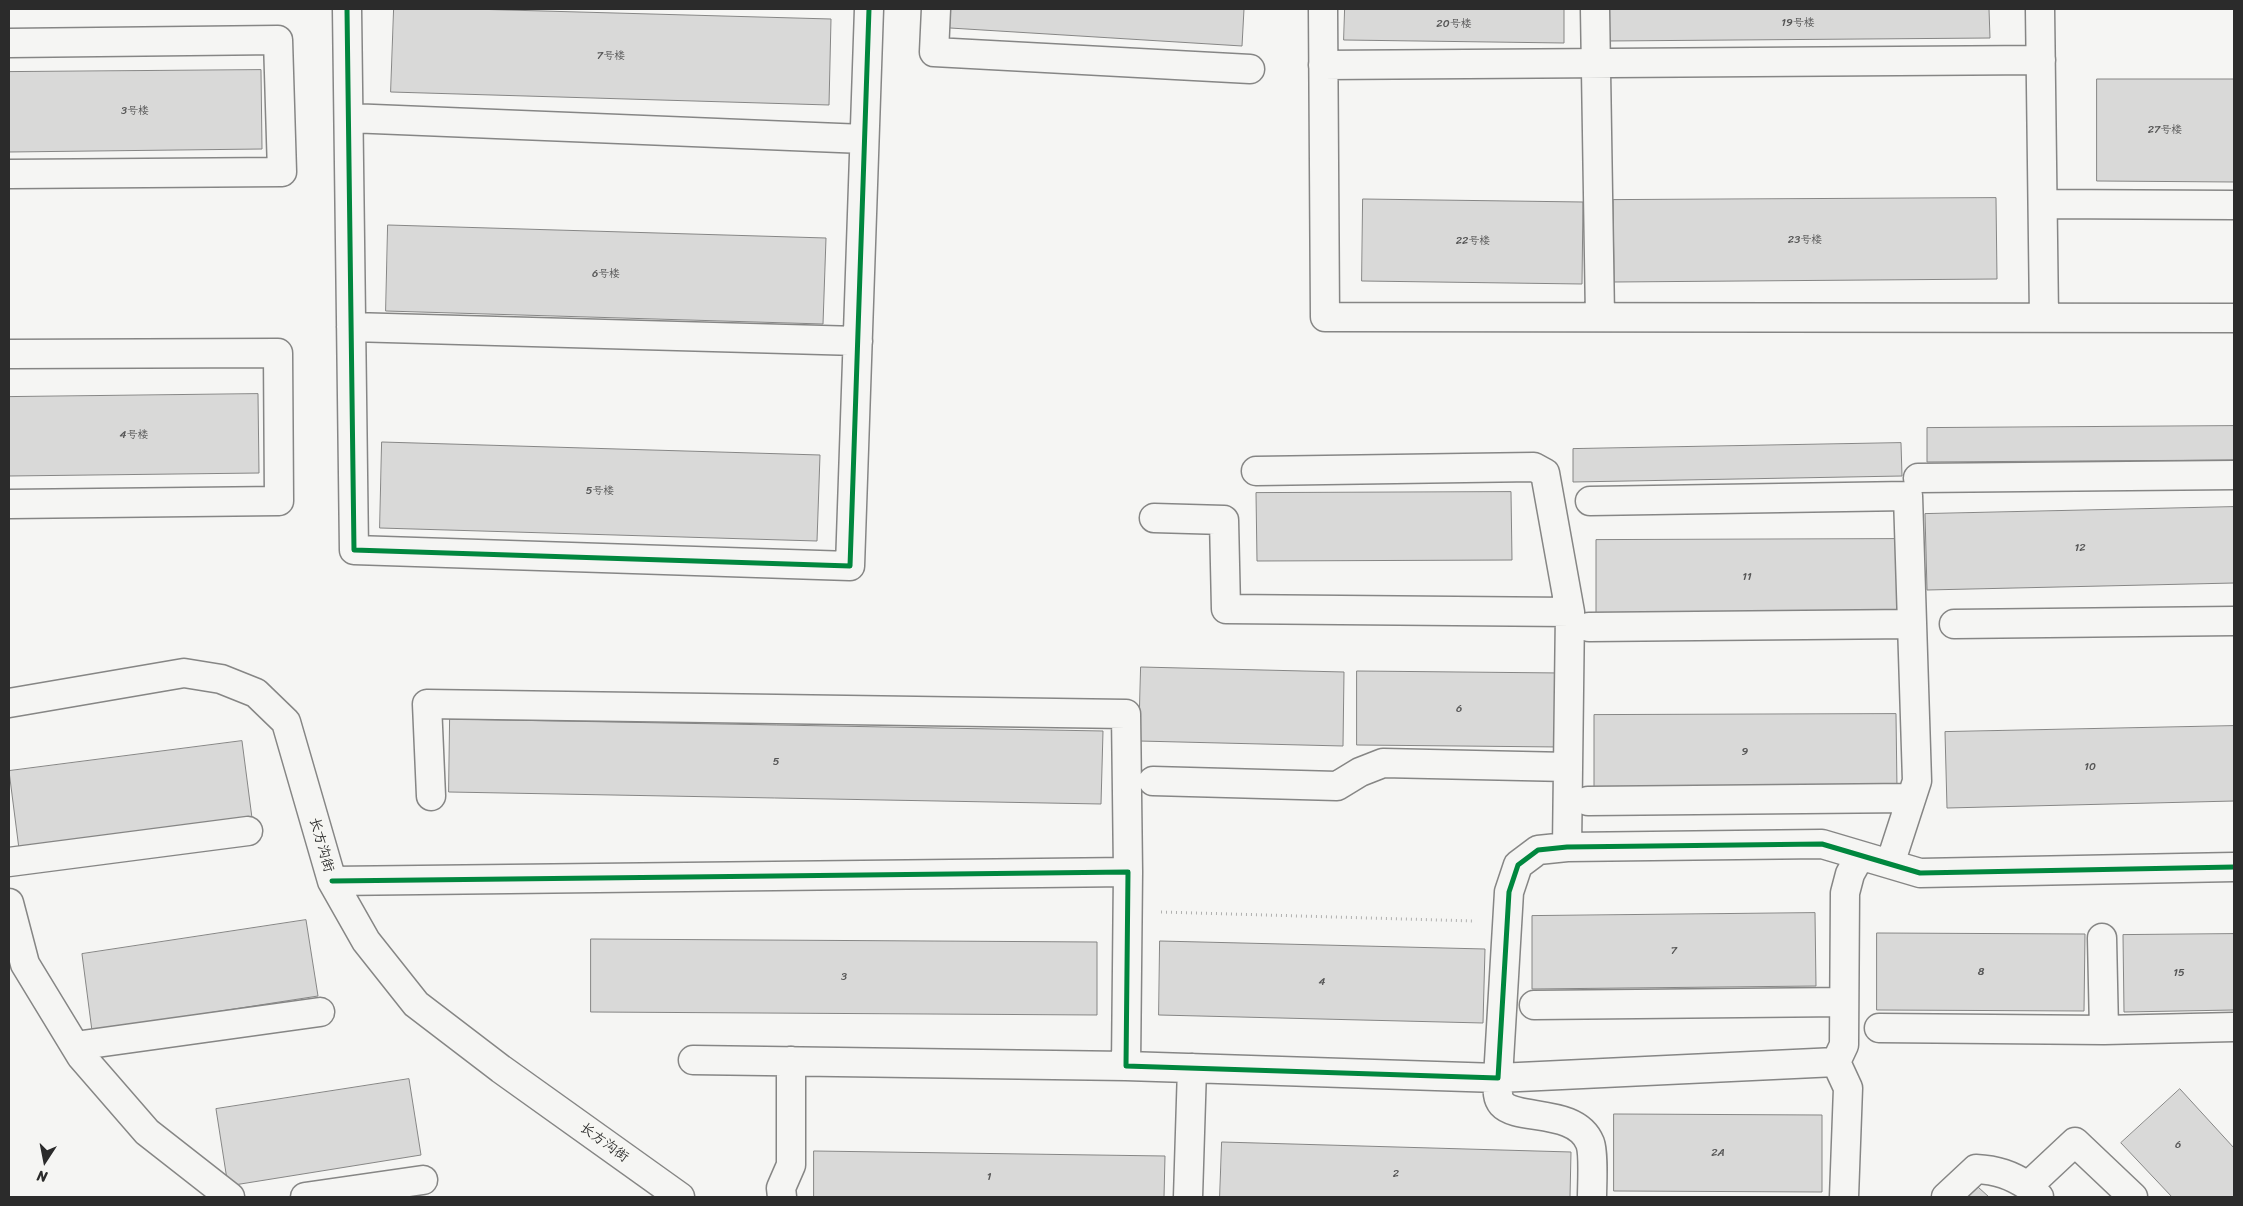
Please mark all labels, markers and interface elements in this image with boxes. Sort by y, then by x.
house number: 19号楼 [1781,16,1815,30]
house number: 20号楼 [1436,17,1472,31]
house number: 7号楼 [597,49,625,63]
house number: 3号楼 [121,104,149,118]
house number: 27号楼 [2148,123,2182,137]
house number: 23号楼 [1788,233,1822,247]
house number: 22号楼 [1456,234,1490,248]
house number: 6号楼 [592,267,620,281]
house number: 4号楼 [120,428,148,442]
house number: 5号楼 [586,484,614,498]
house number: 12 [2074,541,2086,555]
house number: 11 [1742,570,1752,584]
house number: 6 [1456,702,1462,716]
house number: 9 [1742,745,1748,759]
house number: 5 [773,755,779,769]
house number: 10 [2084,760,2096,774]
street label: 长方沟街 [305,816,337,874]
house number: 7 [1671,944,1677,958]
house number: 8 [1978,965,1984,979]
house number: 15 [2173,966,2185,980]
house number: 3 [841,970,847,984]
house number: 4 [1319,975,1325,989]
street label: 长方沟街 [576,1120,632,1166]
north arrow [20,1136,70,1186]
house number: 6 [2175,1138,2181,1152]
house number: 2A [1711,1146,1725,1160]
text: N [35,1163,49,1189]
house number: 2 [1393,1167,1399,1181]
house number: 1 [987,1170,991,1184]

